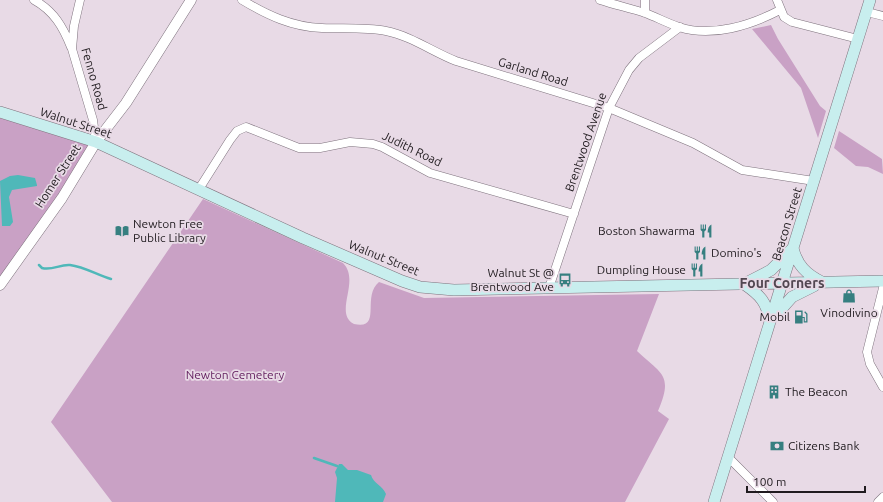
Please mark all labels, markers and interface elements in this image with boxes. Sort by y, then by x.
street label: Fenno Road [79,46,110,111]
street label: Garland Road [497,55,570,88]
street label: Brentwood Avenue [562,91,609,193]
street label: Walnut Street [39,105,114,140]
street label: Judith Road [380,129,444,169]
street label: Homer Street [32,141,83,210]
street label: Beacon Street [769,185,804,262]
place label: Newton Free Public Library [133,217,206,244]
library icon: Newton Free Public Library [114,223,130,239]
restaurant icon: Boston Shawarma [698,223,714,239]
place label: Boston Shawarma [598,224,695,237]
street label: Walnut Street [347,237,422,278]
restaurant icon: Domino's [692,245,708,261]
place label: Domino's [711,246,761,259]
restaurant icon: Dumpling House [689,262,705,278]
place label: Dumpling House [597,263,686,276]
place label: Walnut St @ Brentwood Ave [470,266,554,293]
bus stop icon: Walnut St @ Brentwood Ave [557,272,573,288]
district label: Four Corners [739,275,825,291]
shop icon: Vinodivino [841,288,857,304]
place label: Vinodivino [820,306,878,319]
fuel station icon: Mobil [793,309,809,325]
place label: Mobil [759,310,790,323]
park label: Newton Cemetery [186,368,285,381]
building icon: The Beacon [766,384,782,400]
place label: The Beacon [785,385,848,398]
bank icon: Citizens Bank [769,438,785,454]
place label: Citizens Bank [788,439,859,452]
scale bar [747,468,865,494]
text: 100 m [753,475,786,488]

